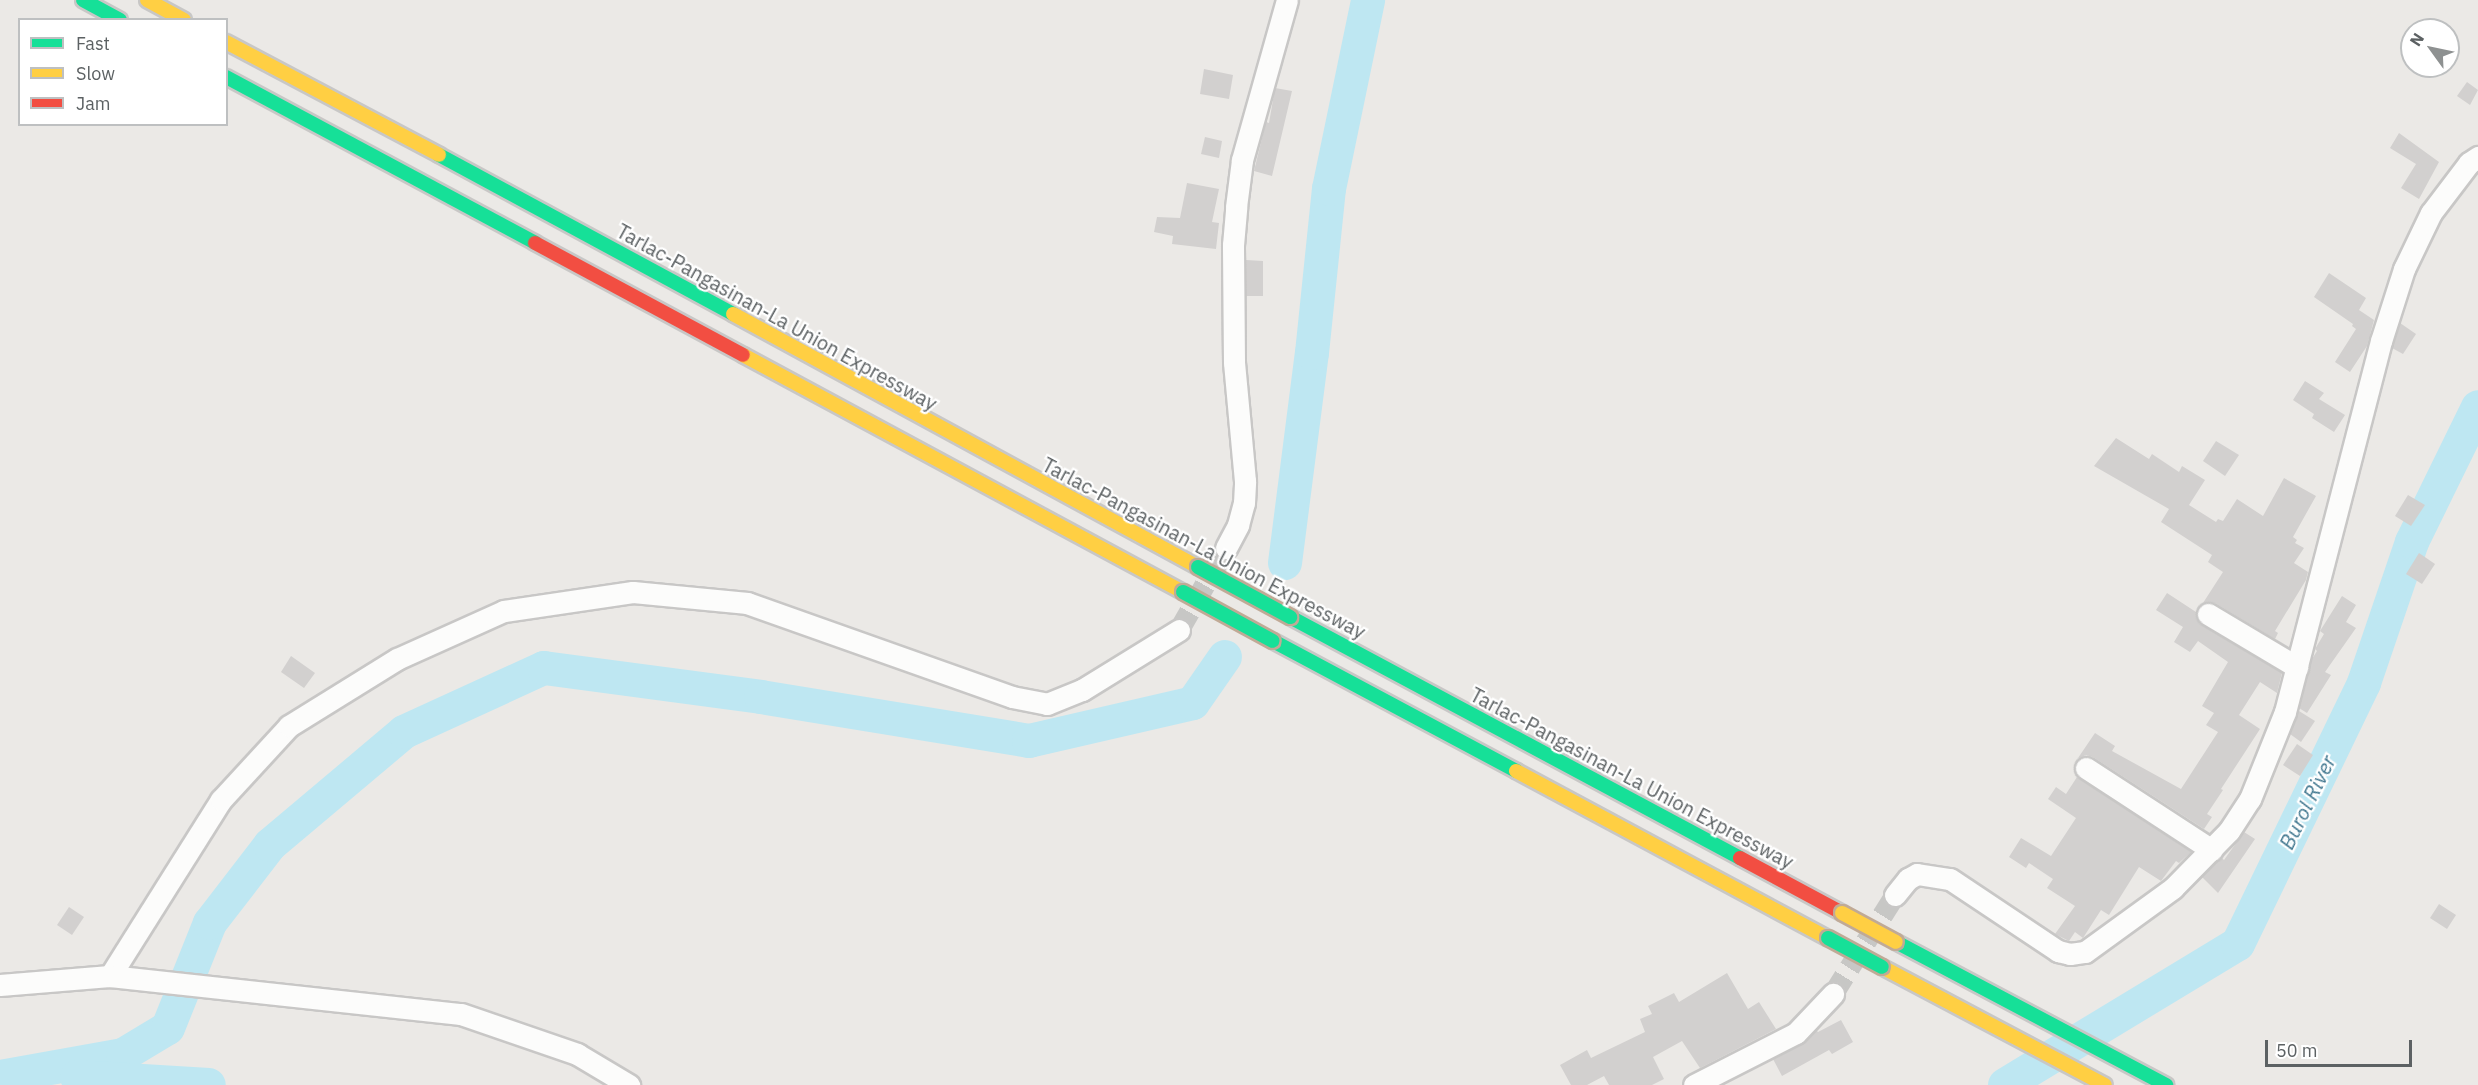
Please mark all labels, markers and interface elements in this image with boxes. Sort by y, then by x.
legend [18,18,228,126]
north arrow [2400,18,2460,78]
text: N [2405,29,2428,50]
text: Fast [76,32,110,55]
text: Slow [76,62,115,85]
text: Jam [76,92,111,115]
street label: Tarlac-Pangasinan-La Union Expressway [613,219,941,415]
street label: Tarlac-Pangasinan-La Union Expressway [1038,452,1370,644]
street label: Tarlac-Pangasinan-La Union Expressway [1466,682,1798,874]
water label: Burol River [2273,751,2341,853]
scale bar [2268,1028,2415,1066]
text: 50 m [2276,1039,2318,1062]

